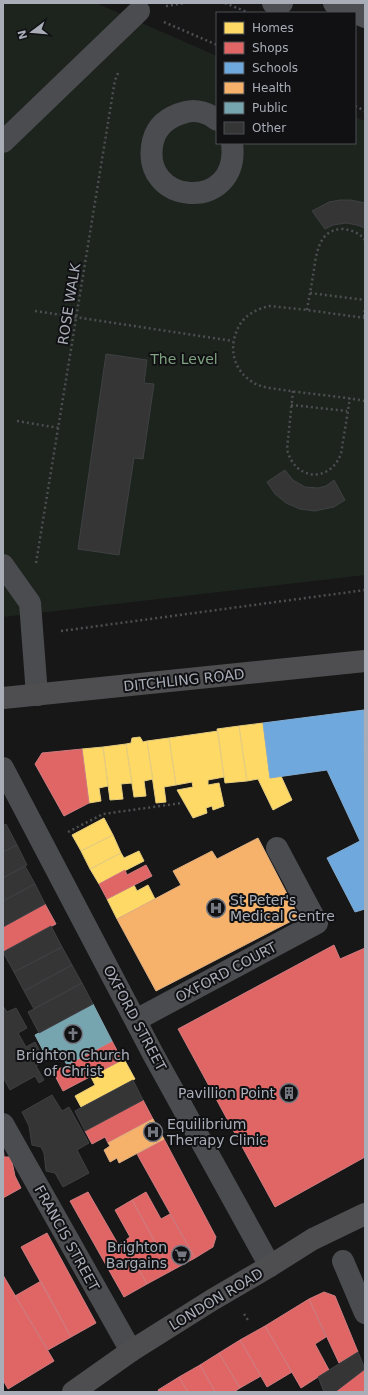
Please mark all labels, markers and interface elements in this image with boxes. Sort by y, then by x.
north arrow [12,12,52,52]
legend [216,12,356,144]
text: Homes [252,21,294,35]
text: N [15,28,30,41]
text: Shops [252,41,288,55]
text: Schools [252,61,298,75]
text: Health [252,81,291,95]
text: Public [252,101,288,115]
text: Other [252,121,286,135]
street label: ROSE WALK [55,261,83,346]
park label: The Level [149,351,218,367]
street label: DITCHLING ROAD [123,666,245,694]
place label: St Peter's Medical Centre [230,892,335,924]
hospital icon: St Peter's Medical Centre [205,897,227,919]
street label: OXFORD COURT [173,938,280,1005]
street label: OXFORD STREET [100,963,170,1074]
church icon: Brighton Church of Christ [62,1023,84,1045]
place label: Brighton Church of Christ [16,1047,130,1079]
building icon: Pavillion Point [278,1082,300,1104]
place label: Pavillion Point [178,1085,276,1101]
place label: Equilibrium Therapy Clinic [166,1116,267,1148]
hospital icon: Equilibrium Therapy Clinic [142,1121,164,1143]
street label: FRANCIS STREET [31,1183,103,1294]
place label: Brighton Bargains [106,1239,167,1271]
supermarket icon: Brighton Bargains [170,1244,192,1266]
street label: LONDON ROAD [166,1265,266,1333]

